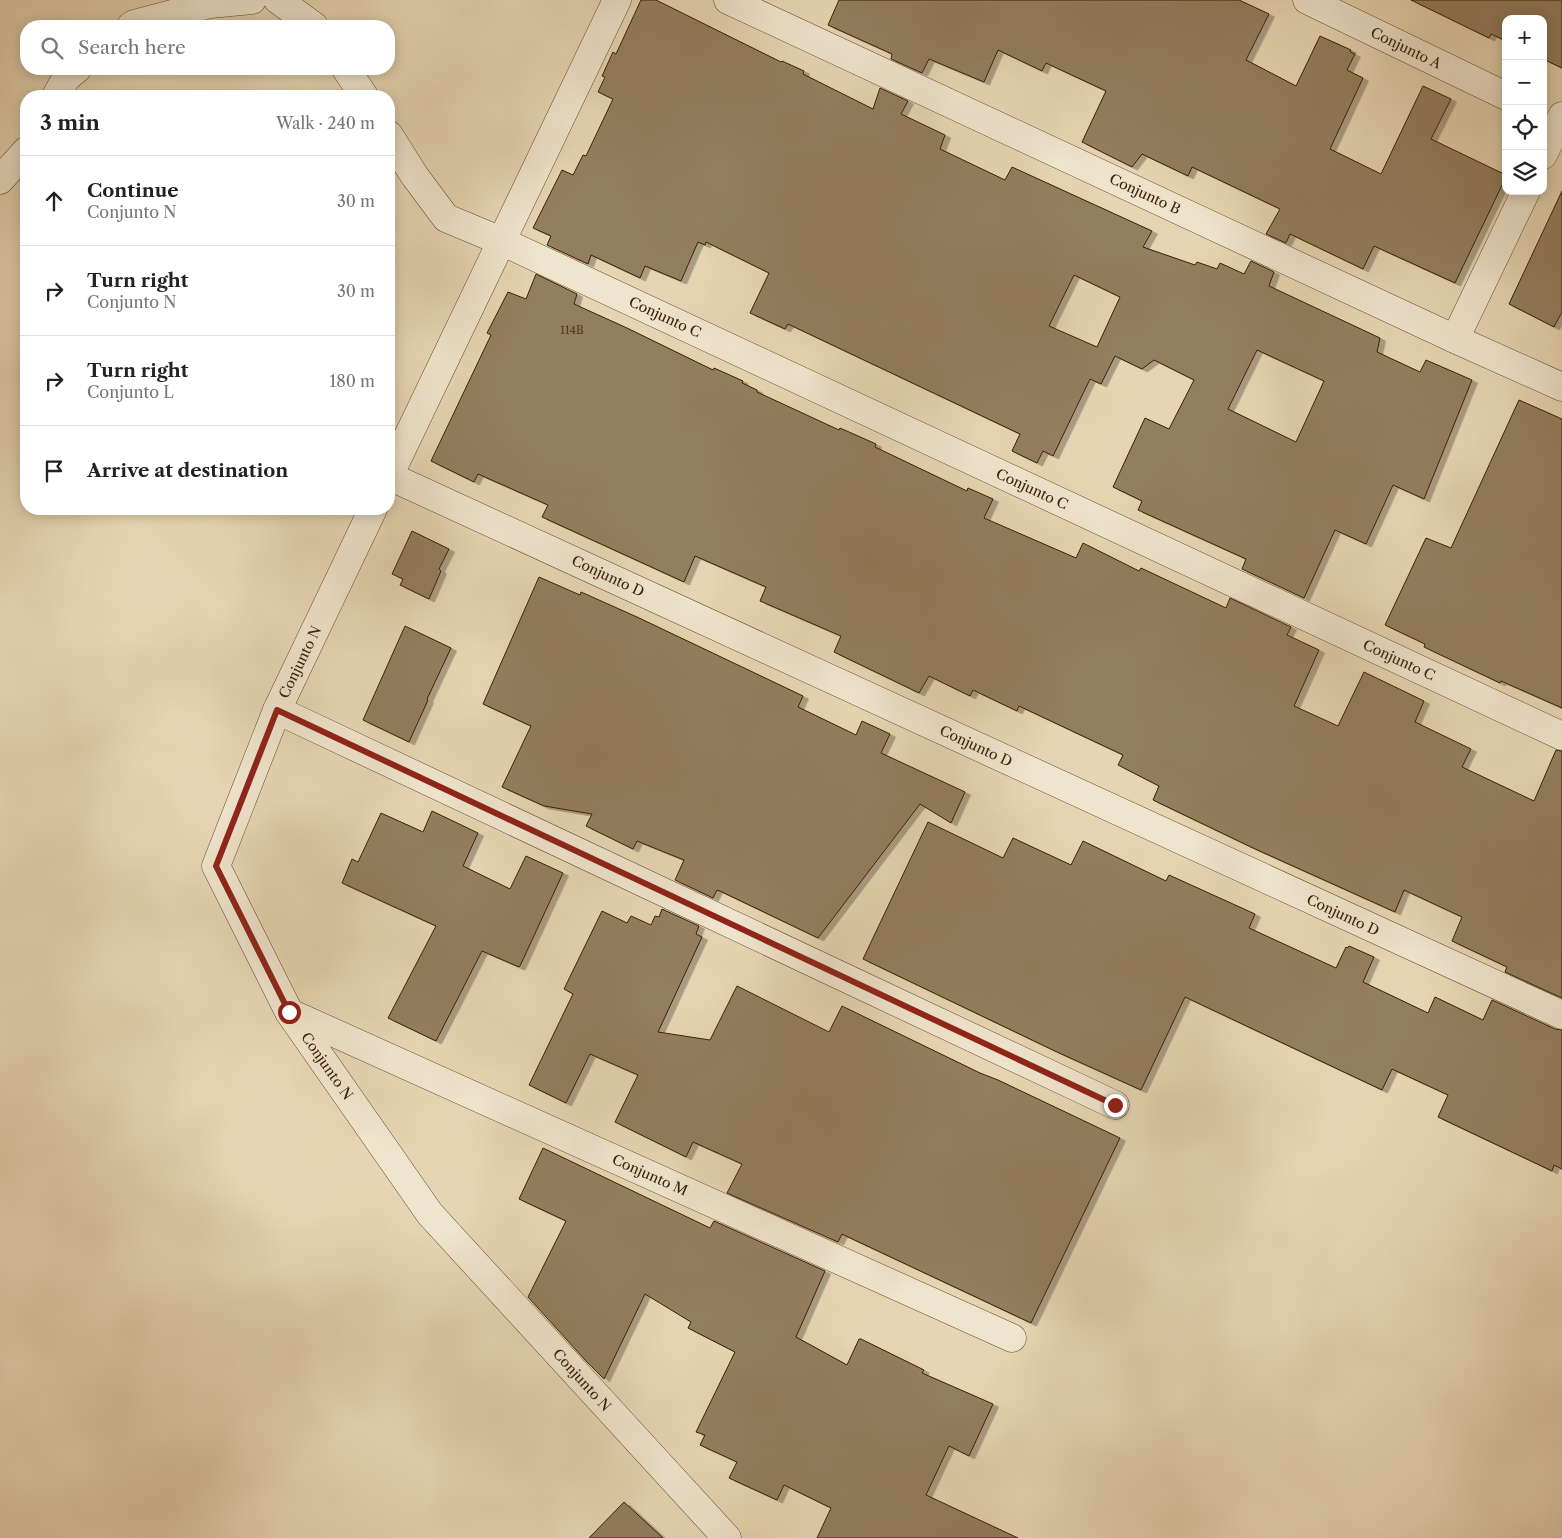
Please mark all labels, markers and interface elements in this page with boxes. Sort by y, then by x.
map controls [1502,15,1547,195]
button: + [1502,15,1547,60]
search box [20,20,395,75]
street label: Conjunto A [1368,23,1445,73]
icon: search [38,34,66,62]
text: Search here [78,36,186,59]
button: − [1502,60,1547,105]
button: locate [1502,105,1547,150]
text: 3 min [40,110,100,135]
text: Walk · 240 m [276,113,375,133]
button: layers [1502,150,1547,195]
street label: Conjunto B [1107,170,1184,218]
text: Continue [87,179,179,202]
icon: ahead [40,187,68,215]
text: 30 m [337,191,375,211]
text: Conjunto N [87,202,177,222]
text: Turn right [87,269,188,292]
icon: right [40,277,68,305]
text: 30 m [337,281,375,301]
text: Conjunto N [87,292,177,312]
street label: Conjunto C [626,292,704,342]
house number: 114B [560,323,584,337]
text: Turn right [87,359,188,382]
icon: right [40,367,68,395]
text: 180 m [329,371,375,391]
text: Conjunto L [87,382,174,402]
icon: arrive [40,457,68,485]
text: Arrive at destination [87,459,288,482]
street label: Conjunto C [993,464,1071,514]
street label: Conjunto D [569,551,647,601]
street label: Conjunto N [275,622,325,701]
street label: Conjunto C [1360,635,1438,685]
street label: Conjunto D [937,721,1015,771]
street label: Conjunto D [1304,890,1382,940]
route start [278,1001,301,1024]
street label: Conjunto N [297,1029,357,1104]
route end [1104,1094,1127,1117]
street label: Conjunto M [609,1150,691,1200]
street label: Conjunto N [549,1345,615,1415]

